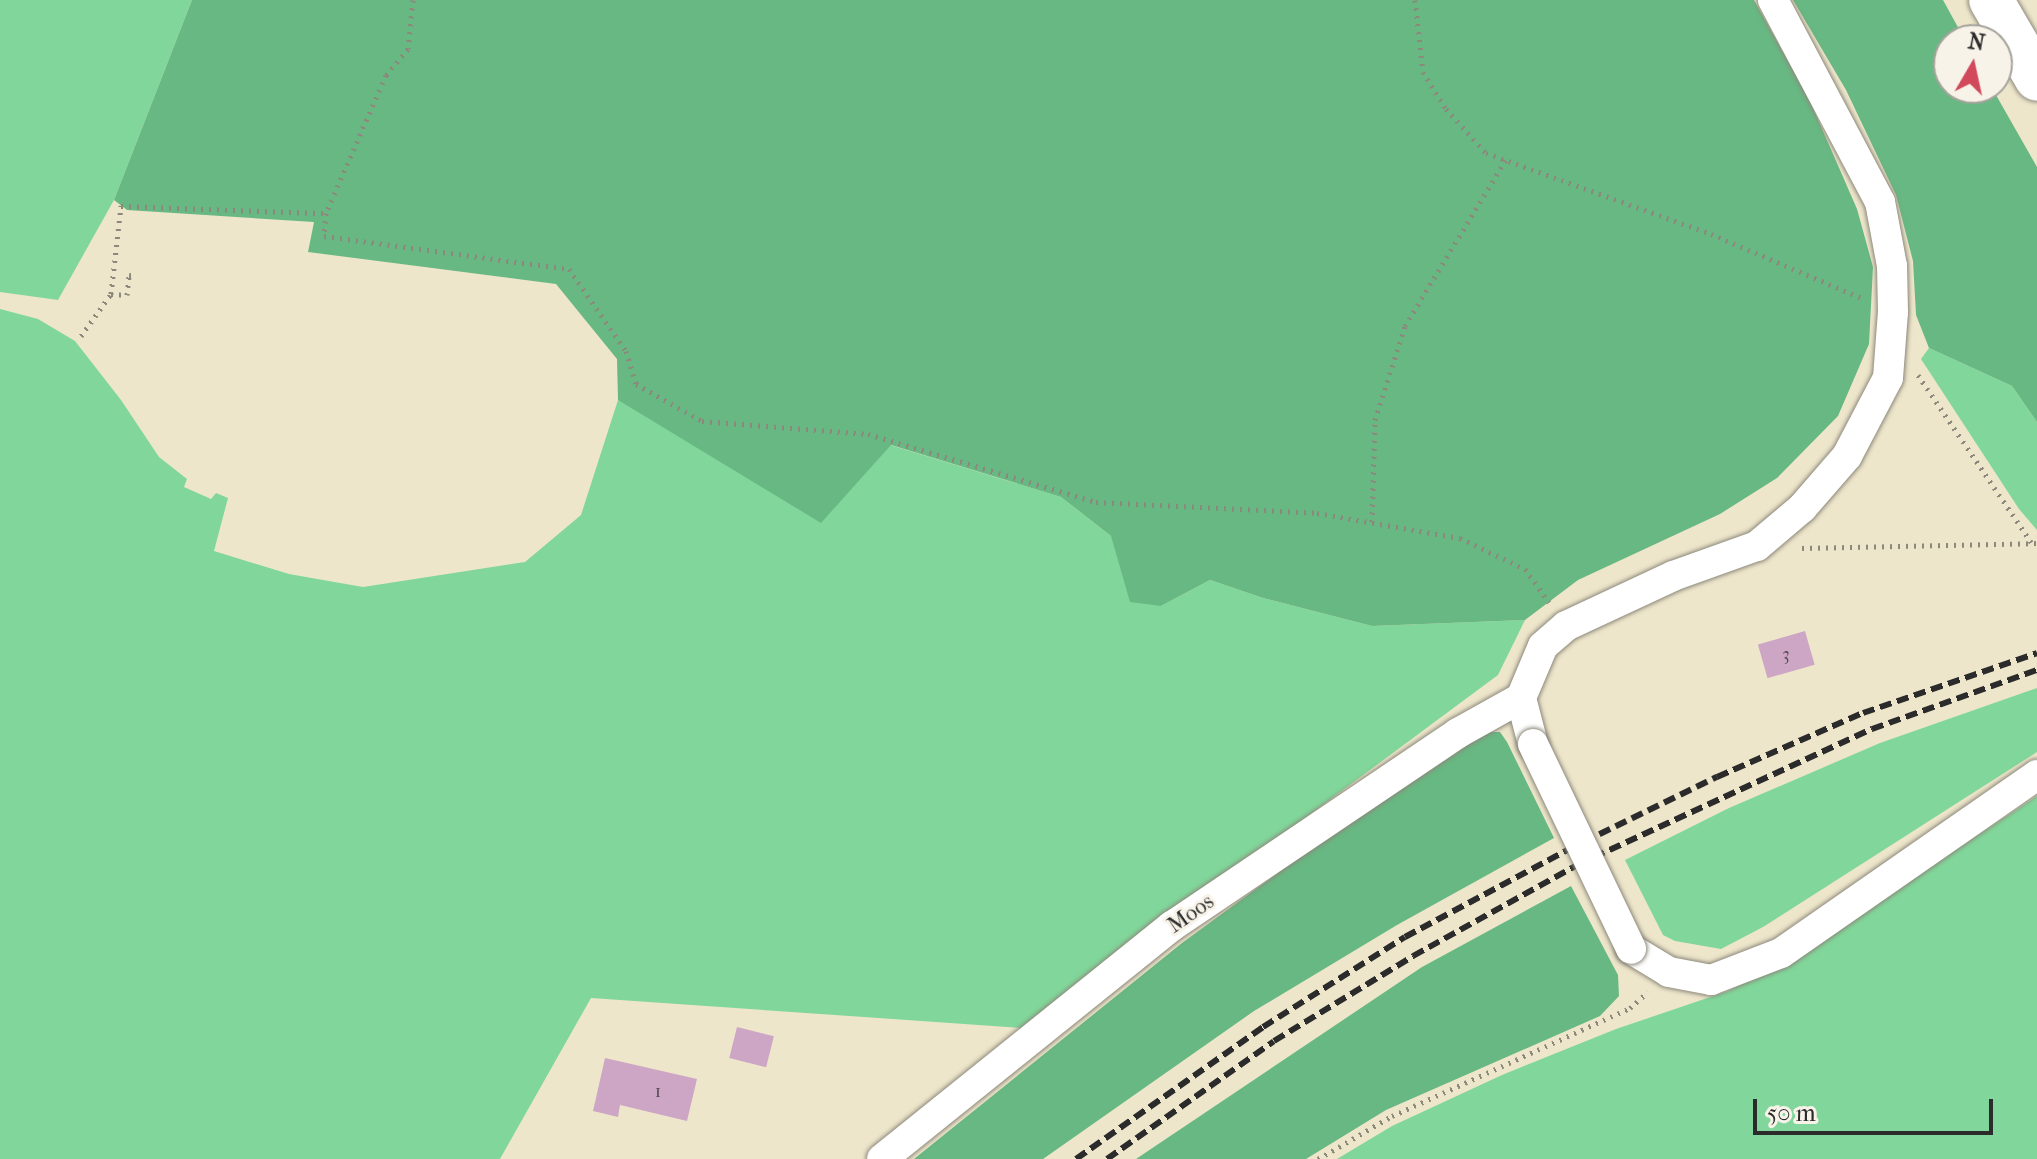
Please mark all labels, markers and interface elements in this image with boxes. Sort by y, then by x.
north arrow [1933,24,2013,104]
text: N [1966,28,1987,56]
house number: 3 [1782,644,1790,666]
street label: Moos [1163,889,1219,939]
house number: 1 [655,1081,661,1103]
scale bar [1757,1083,1997,1133]
text: 50 m [1767,1099,1816,1127]

